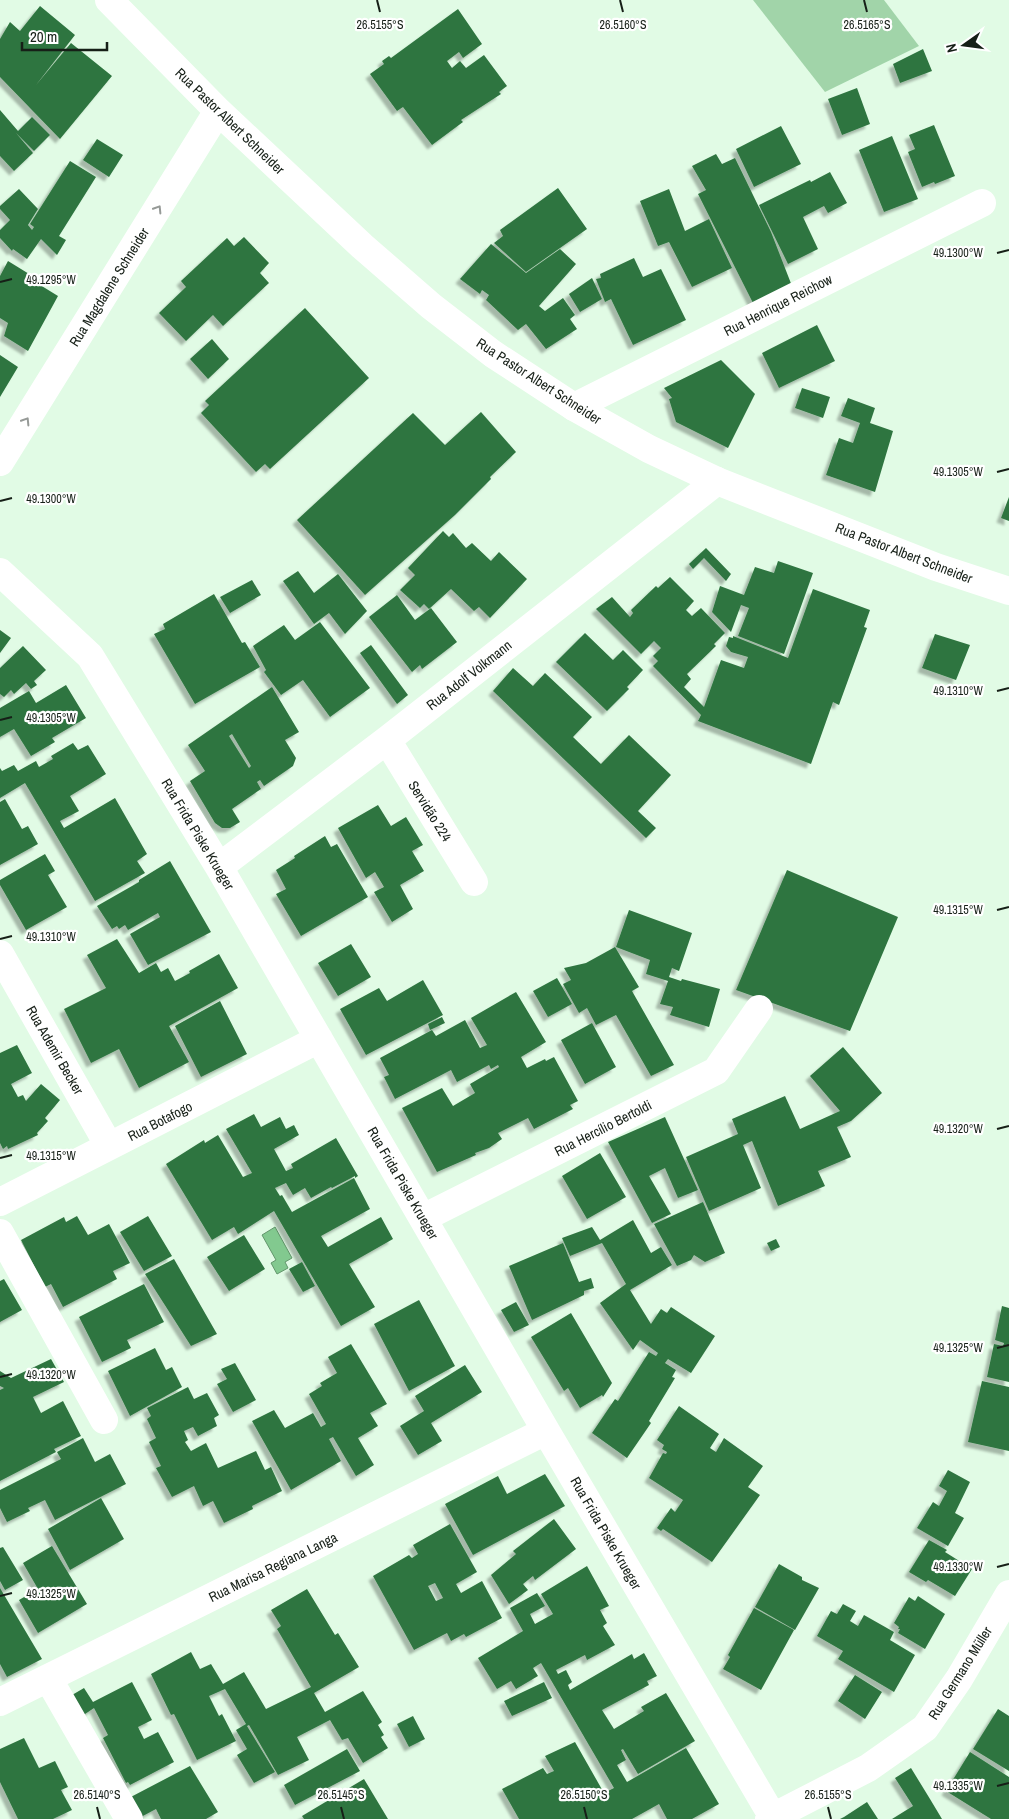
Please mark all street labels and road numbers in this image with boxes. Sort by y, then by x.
street label: Rua Pastor Albert Schneider [171,64,289,178]
street label: Rua Magdalene Schneider [65,224,153,350]
street label: Rua Henrique Reichow [721,270,836,340]
street label: Rua Pastor Albert Schneider [473,334,605,428]
street label: Rua Pastor Albert Schneider [833,519,975,588]
street label: Rua Adolf Volkmann [423,636,515,714]
street label: Rua Frida Piske Krueger [158,775,239,893]
street label: Servidão 224 [404,777,456,845]
street label: Rua Ademir Becker [22,1002,88,1098]
street label: Rua Hercílio Bertoldi [551,1096,655,1160]
street label: Rua Botafogo [125,1097,195,1145]
street label: Rua Frida Piske Krueger [363,1124,443,1243]
street label: Rua Frida Piske Krueger [566,1474,646,1593]
street label: Rua Marisa Regiana Langa [206,1528,341,1606]
street label: Rua Germano Müller [924,1623,996,1723]

